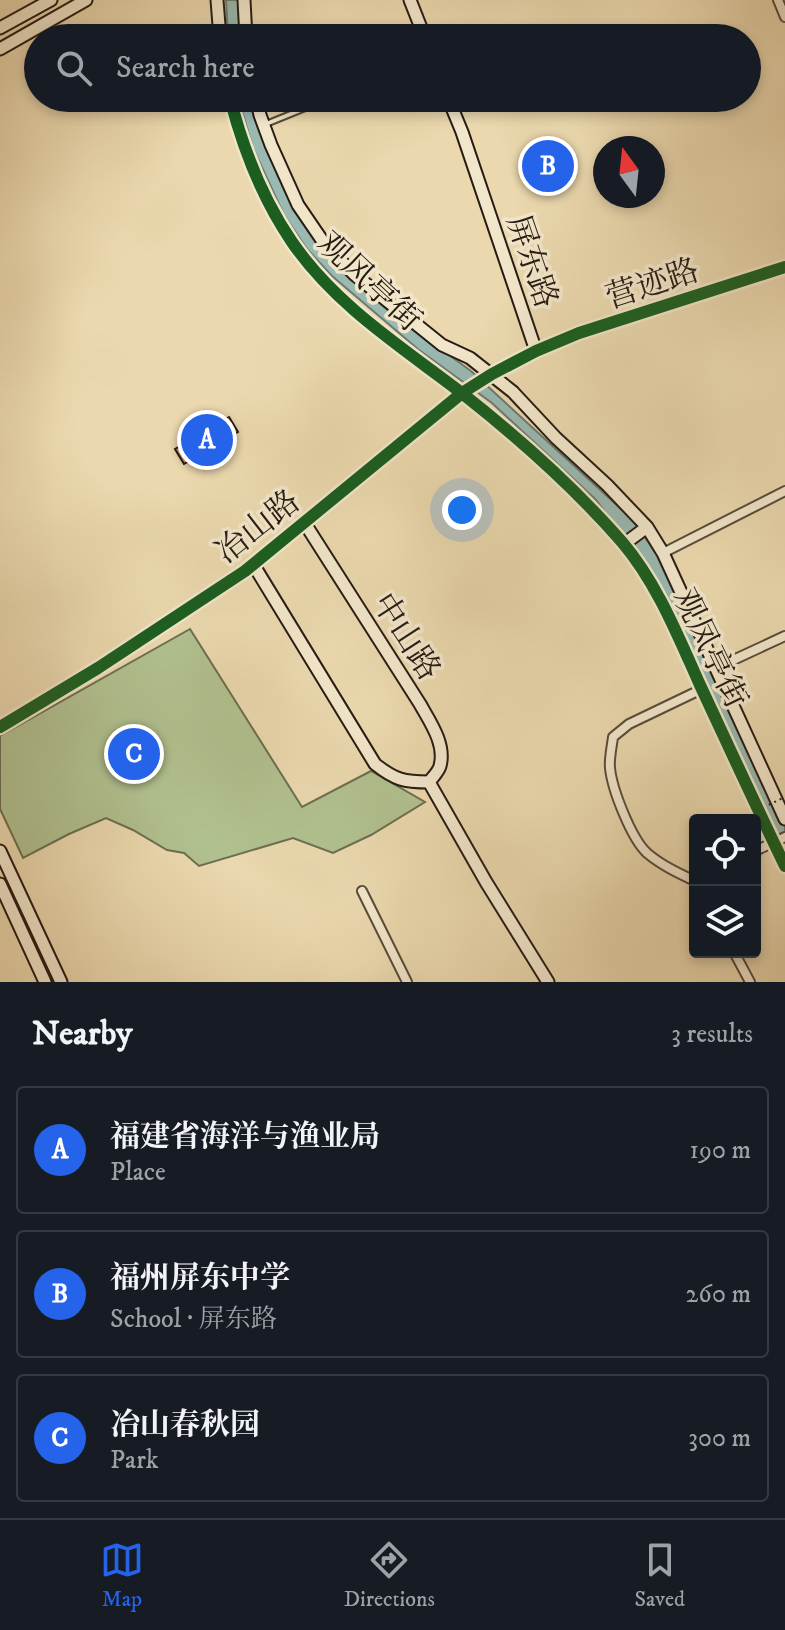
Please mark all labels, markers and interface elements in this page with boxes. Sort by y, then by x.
search box [24,24,761,112]
icon: search [52,46,96,90]
text: Search here [116,50,255,87]
pin: B [522,136,574,196]
north arrow [593,136,665,208]
street label: 屏东路 [497,210,566,314]
street label: 观风亭街 [308,224,429,341]
street label: 营迹路 [601,251,704,319]
pin: A [181,410,233,470]
street label: 冶山路 [208,482,308,573]
your location [442,490,482,530]
street label: 观凤亭街 [663,583,755,715]
street label: 中山路 [362,586,448,688]
pin: C [108,724,160,784]
map controls [689,814,761,958]
button: locate [689,814,761,886]
button: layers [689,886,761,958]
text: Nearby [32,1013,133,1055]
text: 3 results [671,1018,753,1051]
text: 福建省海洋与渔业局 [110,1119,380,1156]
text: A [52,1134,68,1167]
text: 190 m [689,1134,751,1167]
text: Place [110,1156,166,1189]
text: 福州屏东中学 [110,1260,290,1297]
text: B [52,1278,68,1311]
text: 260 m [686,1278,751,1311]
text: School · 屏东路 [110,1303,277,1336]
text: 冶山春秋园 [110,1407,260,1444]
text: C [51,1422,69,1455]
text: 300 m [688,1422,751,1455]
text: Park [110,1444,159,1477]
tab: Map [100,1538,144,1613]
tab: Directions [344,1538,435,1613]
tab: Saved [635,1538,685,1613]

